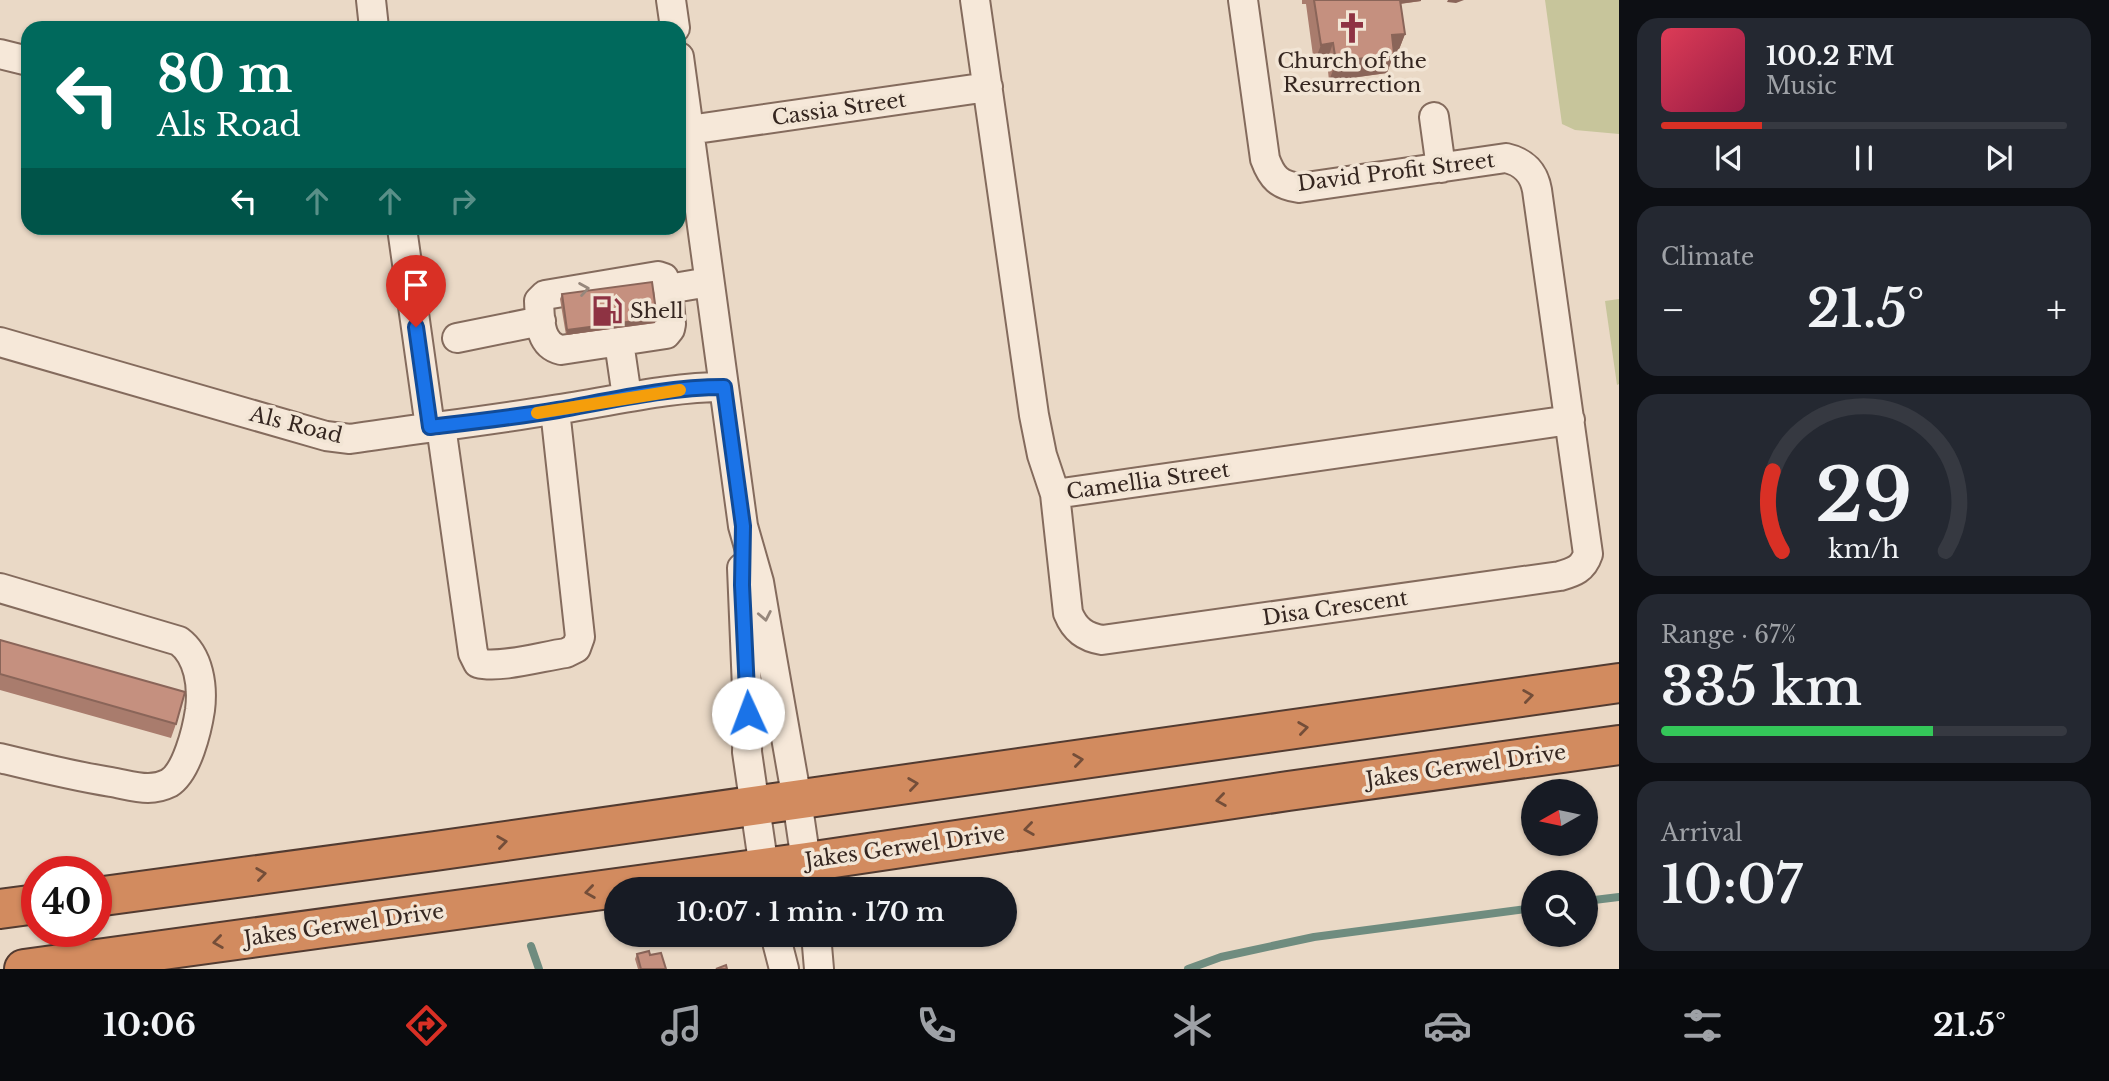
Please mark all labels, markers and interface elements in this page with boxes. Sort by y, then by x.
church icon: Church of the Resurrection [1335,11,1369,45]
text: 100.2 FM [1766,40,1894,72]
text: 80 m [157,44,292,105]
place label: Church of the Resurrection [1277,48,1427,98]
icon: left [42,49,133,140]
text: Music [1766,72,1837,100]
street label: Cassia Street [770,87,908,131]
text: Als Road [157,105,301,145]
icon: previous [1710,139,1748,177]
icon: pause [1845,139,1883,177]
icon: next [1980,139,2018,177]
street label: David Profit Street [1296,147,1496,197]
icon: left [225,182,263,220]
icon: ahead [298,182,336,220]
icon: ahead [371,182,409,220]
icon: right [444,182,482,220]
text: Climate [1661,243,1754,271]
pin [386,255,446,327]
icon: arrive [397,266,435,304]
text: 21.5° [1807,277,1924,341]
one-way arrow [578,282,590,297]
text: − [1661,286,1685,333]
text: + [2046,286,2067,333]
fuel station icon: Shell [590,294,624,328]
place label: Shell [630,298,684,324]
street label: Als Road [246,401,345,449]
text: 29 [1816,450,1912,541]
street label: Camellia Street [1065,457,1231,505]
text: km/h [1829,533,1899,564]
street label: Disa Crescent [1261,585,1409,631]
one-way arrow [757,610,772,622]
text: Range · 67% [1661,621,1796,649]
text: 335 km [1661,655,1862,719]
position arrow [711,676,785,750]
one-way arrow [1522,688,1534,703]
one-way arrow [1297,721,1309,736]
street label: Jakes Gerwel Drive [1361,739,1568,793]
one-way arrow [1072,753,1084,768]
one-way arrow [907,776,919,791]
north arrow [1521,779,1598,856]
map controls [1521,779,1598,947]
one-way arrow [1215,793,1227,808]
text: Arrival [1661,819,1742,847]
street label: Jakes Gerwel Drive [800,820,1007,874]
one-way arrow [1023,821,1035,836]
one-way arrow [496,834,508,849]
text: 10:07 [1661,853,1802,917]
speed limit sign: 40 [21,856,112,947]
one-way arrow [255,867,267,882]
button: search [1521,870,1598,947]
one-way arrow [584,884,596,899]
text: 10:07 · 1 min · 170 m [676,896,945,928]
street label: Jakes Gerwel Drive [239,898,446,952]
one-way arrow [212,935,224,950]
icon: directions [402,1001,451,1050]
icon: music [657,1001,706,1050]
icon: phone [912,1001,961,1050]
icon: climate [1168,1001,1217,1050]
icon: car [1423,1001,1472,1050]
icon: filters [1678,1001,1727,1050]
text: 10:06 [103,1005,196,1045]
text: 21.5° [1933,1005,2006,1045]

